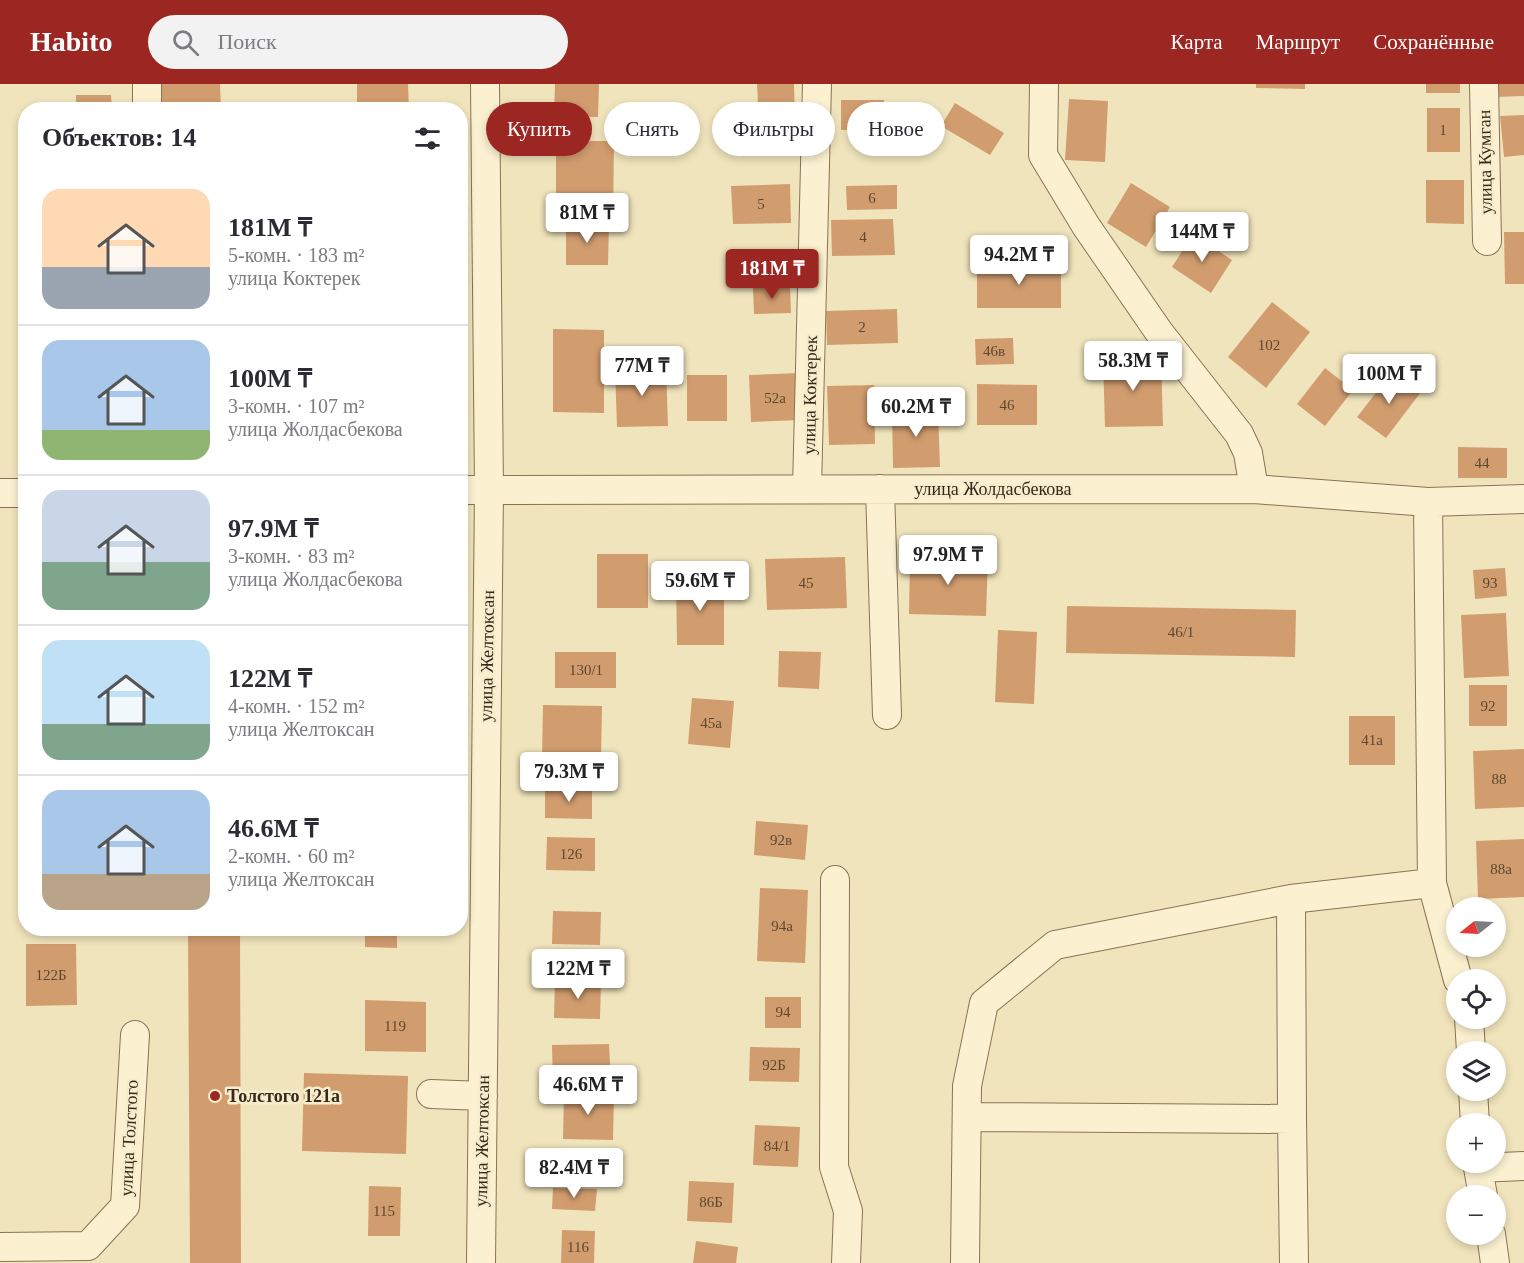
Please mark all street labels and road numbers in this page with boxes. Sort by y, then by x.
street label: улица Кумган [1474,109,1496,215]
street label: улица Коктерек [799,335,821,455]
street label: улица Жолдасбекова [914,479,1072,499]
street label: улица Желтоксан [476,590,498,722]
street label: улица Желтоксан [471,1075,493,1207]
street label: улица Толстого [116,1079,142,1197]

